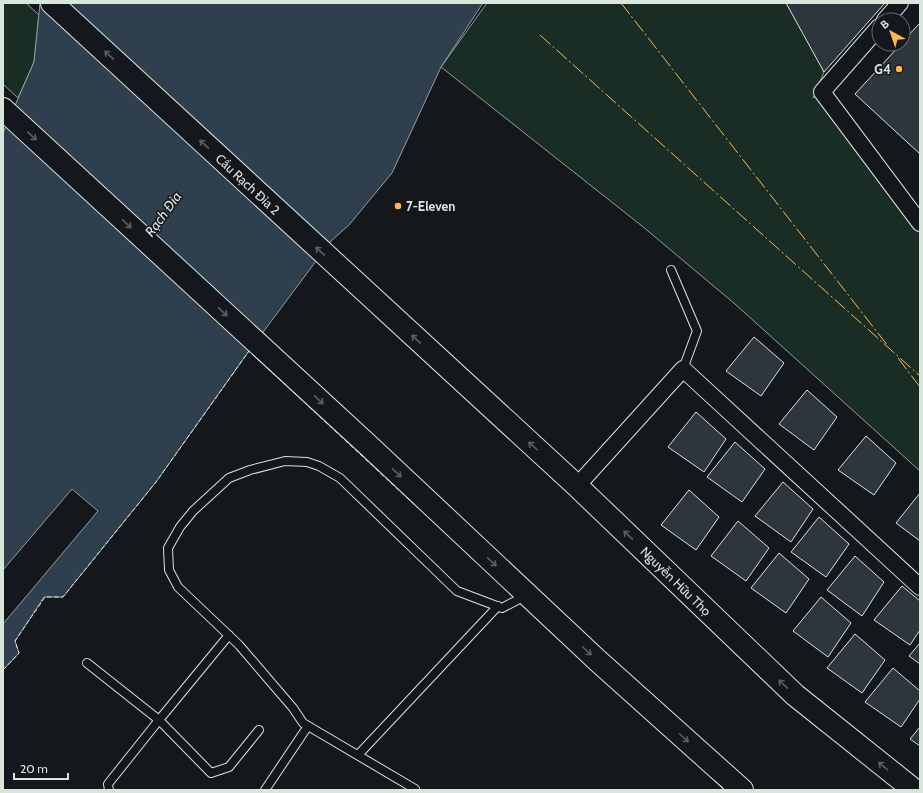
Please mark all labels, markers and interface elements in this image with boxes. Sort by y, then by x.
north arrow [871,12,911,52]
text: B [877,17,892,32]
one-way arrow [104,51,114,60]
place label: G4 [874,61,891,77]
marker: G4 [894,64,904,74]
one-way arrow [27,131,37,140]
one-way arrow [199,139,210,148]
street label: Cầu Rạch Đỉa 2 [213,150,284,218]
water label: Rạch Đỉa [141,188,185,240]
place label: 7-Eleven [406,198,455,214]
marker: 7-Eleven [393,201,403,211]
one-way arrow [122,219,132,229]
one-way arrow [316,247,326,256]
one-way arrow [218,307,228,317]
one-way arrow [411,334,421,344]
one-way arrow [313,395,323,404]
one-way arrow [528,442,539,451]
one-way arrow [392,468,402,477]
one-way arrow [623,530,633,540]
street label: Nguyễn Hữu Thọ [637,543,715,619]
one-way arrow [487,557,497,566]
one-way arrow [582,646,592,655]
one-way arrow [778,679,788,688]
one-way arrow [678,733,688,742]
scale bar [14,755,68,781]
text: 20 m [20,761,48,776]
one-way arrow [878,761,889,770]

